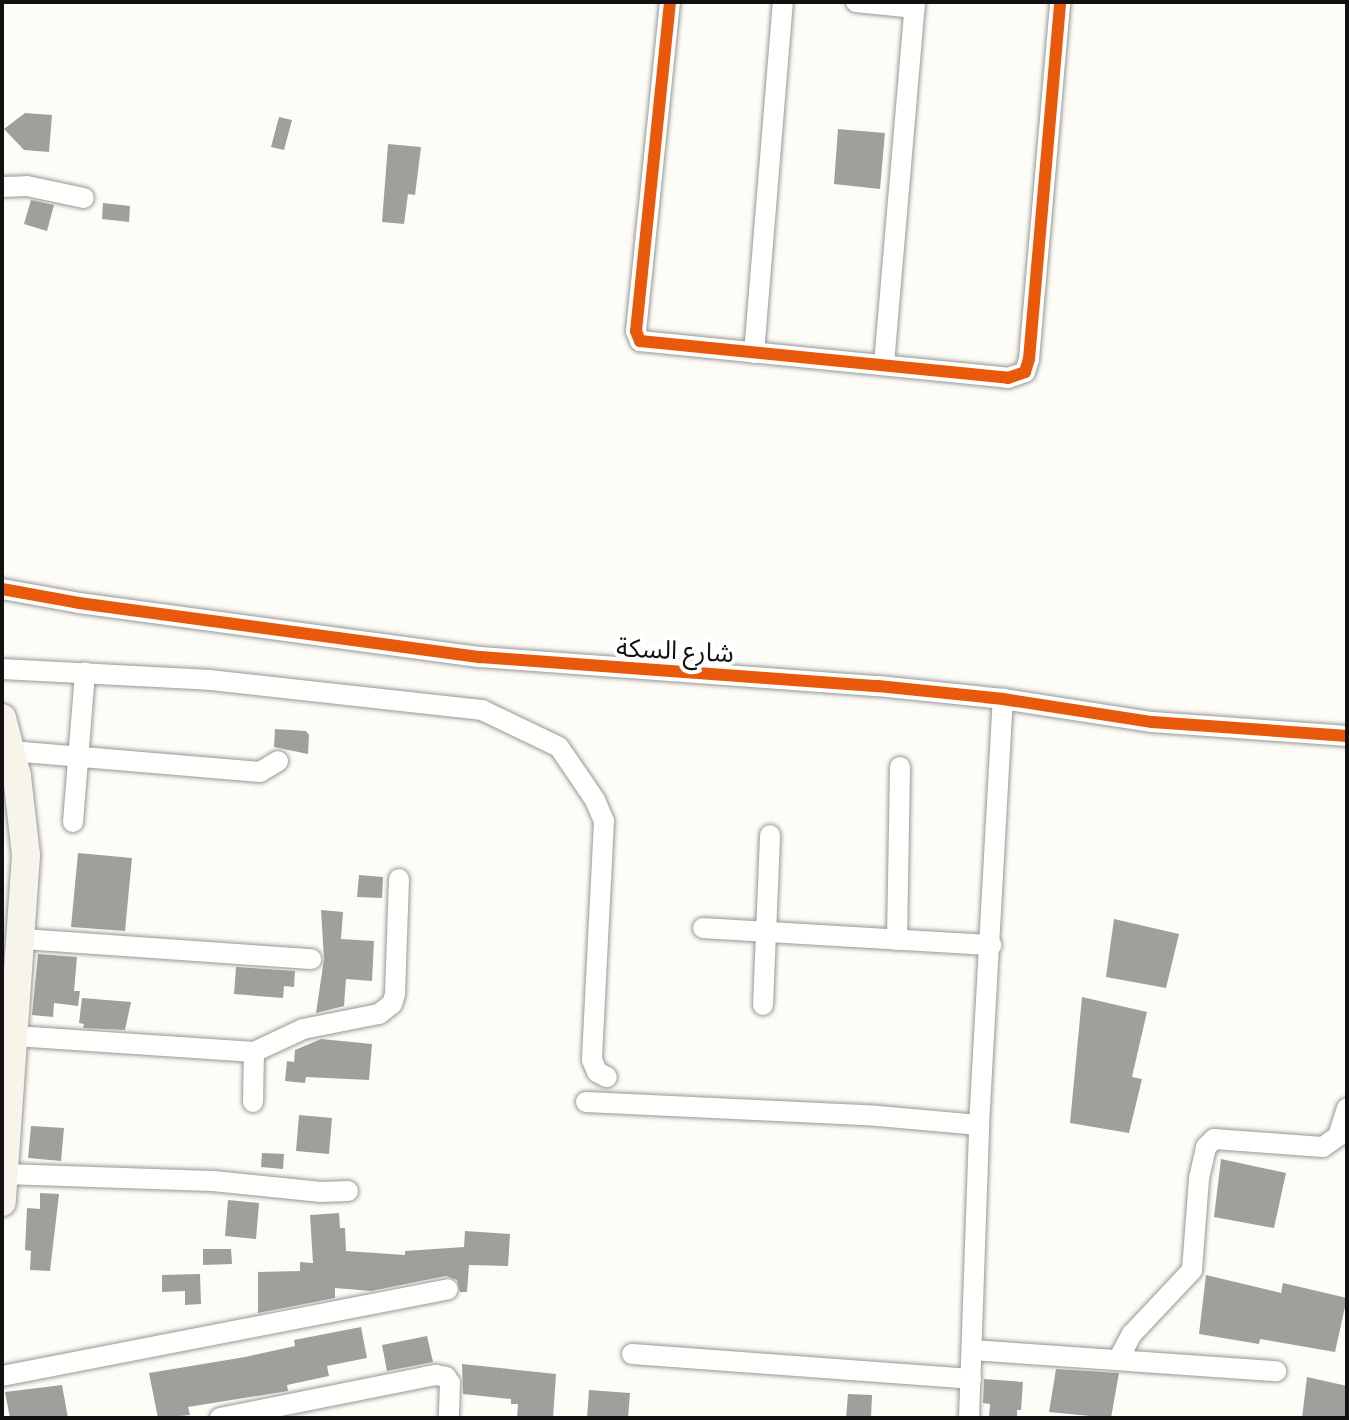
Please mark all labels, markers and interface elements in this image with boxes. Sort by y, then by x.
street label: شارع السكة [615,631,735,669]

